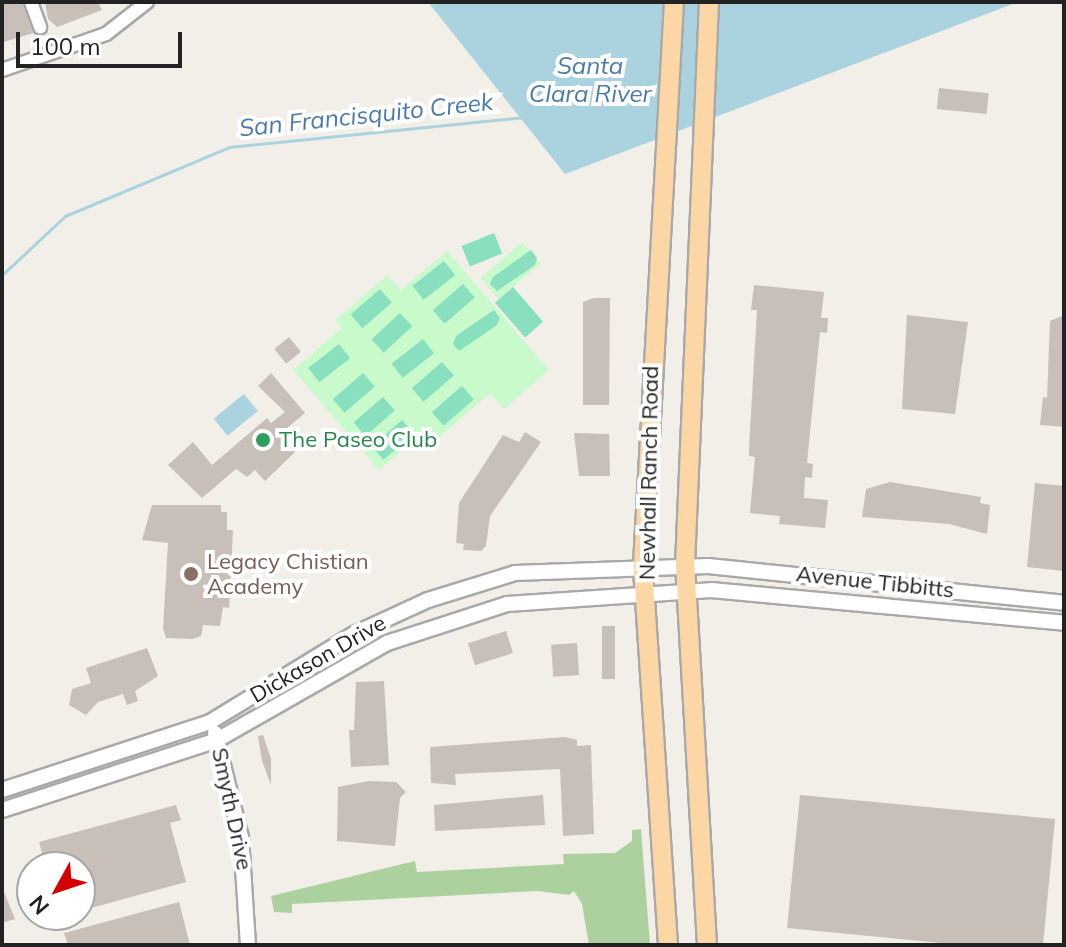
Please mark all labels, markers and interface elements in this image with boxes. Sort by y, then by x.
scale bar [20,16,186,66]
text: 100 m [30,31,101,61]
water label: Santa Clara River [529,52,651,108]
water label: San Francisquito Creek [238,87,494,143]
street label: Newhall Ranch Road [634,366,664,580]
place label: The Paseo Club [279,427,437,453]
marker: The Paseo Club [254,431,272,449]
place label: Legacy Chistian Academy [207,548,369,600]
street label: Avenue Tibbitts [795,561,955,603]
marker: Legacy Chistian Academy [182,565,200,583]
street label: Dickason Drive [245,610,391,708]
street label: Smyth Drive [206,745,258,873]
north arrow [16,851,96,931]
text: N [23,890,55,921]

